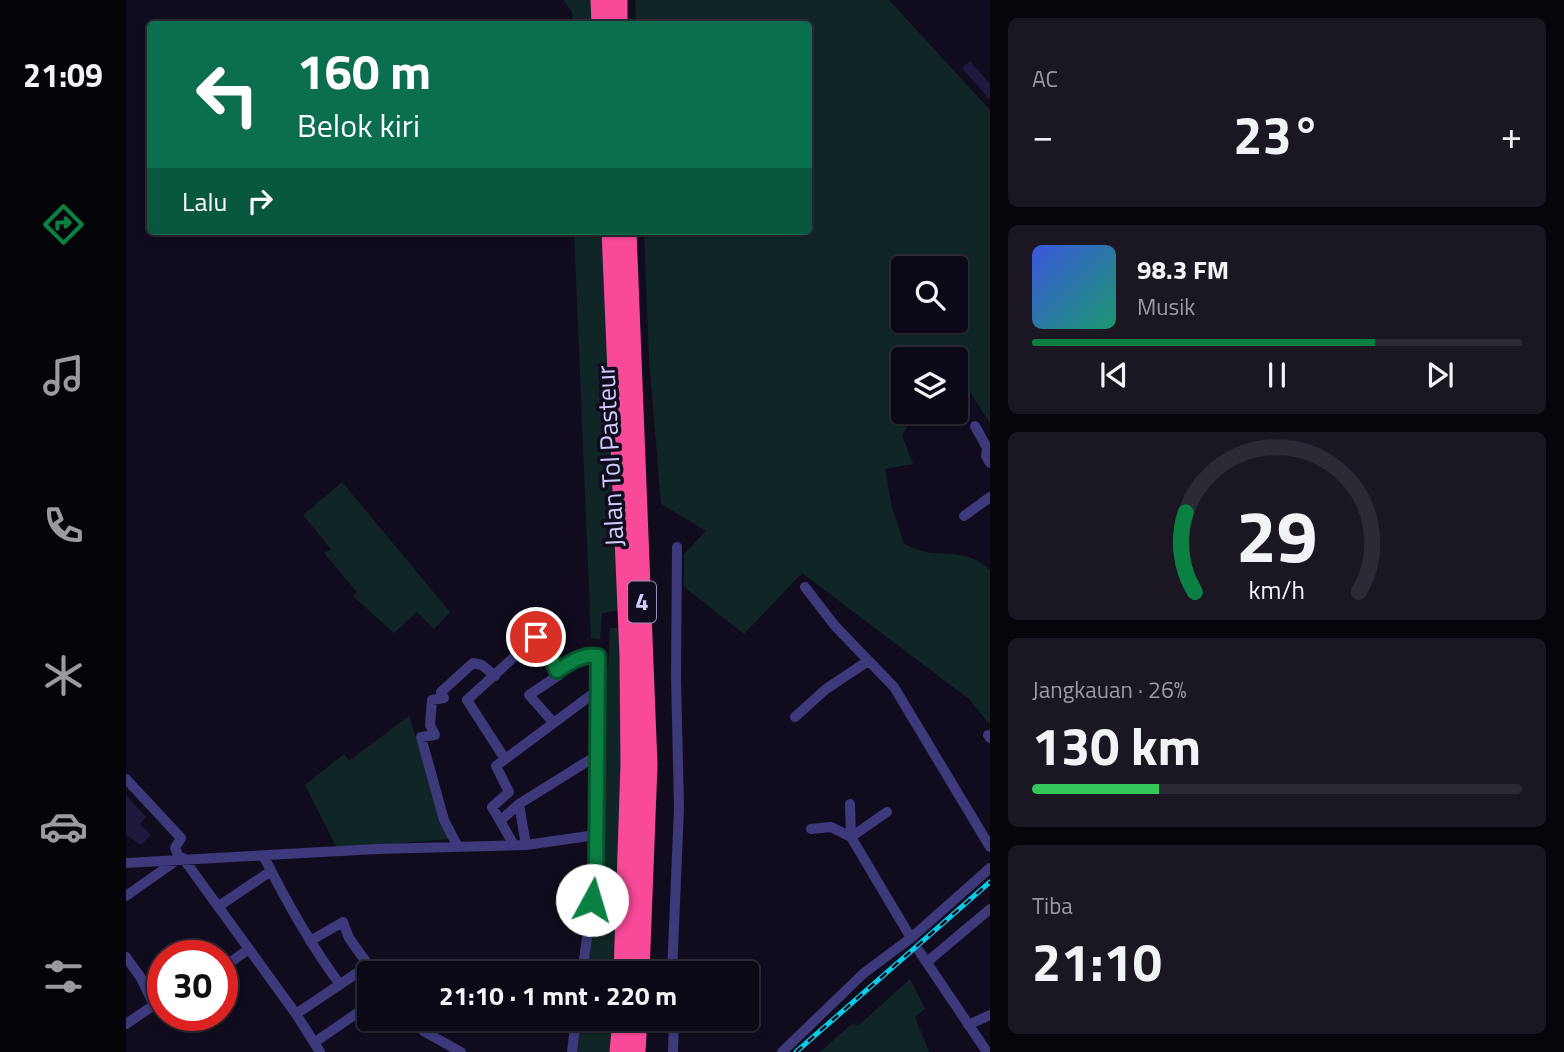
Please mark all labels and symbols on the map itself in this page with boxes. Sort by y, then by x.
street label: Jalan Tol Pasteur [585,364,634,548]
road number: 4 [628,582,656,622]
pin [506,607,566,667]
position arrow [555,863,629,937]
speed limit sign: 30 [147,940,238,1031]

